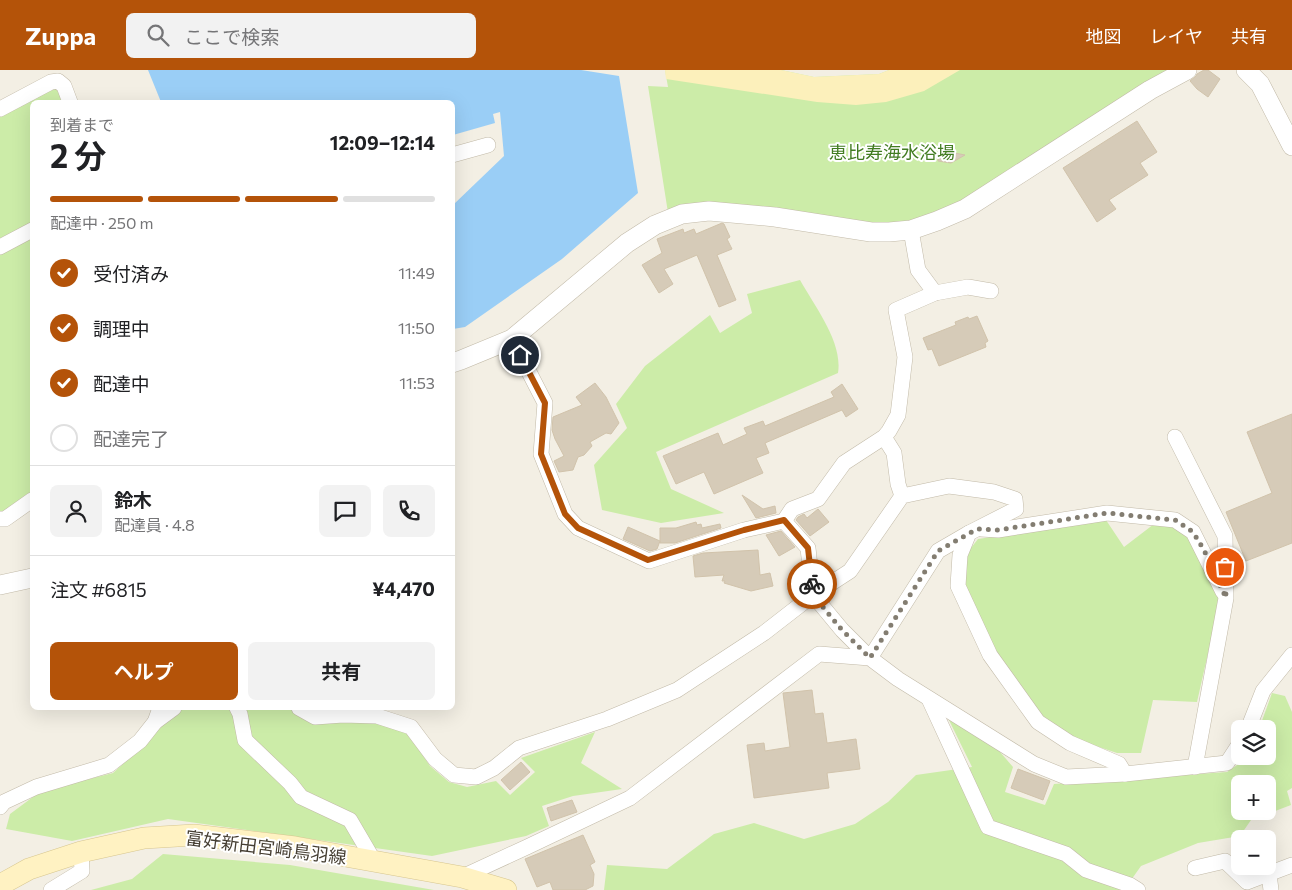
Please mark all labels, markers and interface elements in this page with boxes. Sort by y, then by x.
search box [126,13,476,58]
text: Zuppa [25,21,96,50]
icon: search [144,21,172,49]
text: ここで検索 [184,25,279,48]
text: 地図 [1086,25,1122,47]
text: レイヤ [1150,25,1203,47]
text: 共有 [1231,25,1267,47]
text: 到着まで [50,115,114,134]
text: 12:09–12:14 [330,131,435,154]
text: 2 分 [50,135,106,175]
park label: 恵比寿海水浴場 [829,141,955,163]
text: 配達中 · 250 m [50,213,153,232]
icon: check [50,259,78,287]
text: 受付済み [93,262,169,285]
text: 11:49 [398,263,435,282]
icon: check [50,314,78,342]
text: 調理中 [93,317,150,340]
text: 11:50 [398,318,435,337]
pin [499,334,541,376]
icon: home [506,341,534,369]
icon: check [50,369,78,397]
text: 配達中 [93,372,150,395]
text: 11:53 [399,373,435,392]
text: 配達完了 [93,427,169,450]
button: person [50,485,102,537]
button: chat [319,485,371,537]
button: phone [383,485,435,537]
text: 鈴木 [114,488,152,511]
text: 配達員 · 4.8 [114,515,195,534]
pin [1204,546,1246,588]
icon: bag [1211,553,1239,581]
courier [787,559,837,609]
icon: bike [798,570,826,598]
text: ¥4,470 [372,577,435,600]
text: 注文 #6815 [50,578,147,601]
button: ヘルプ [50,642,238,700]
button: 共有 [248,642,435,700]
map controls [1231,720,1276,875]
button: layers [1231,720,1276,765]
button: + [1231,775,1276,820]
street label: 富好新田宮崎鳥羽線 [184,826,348,868]
button: − [1231,830,1276,875]

